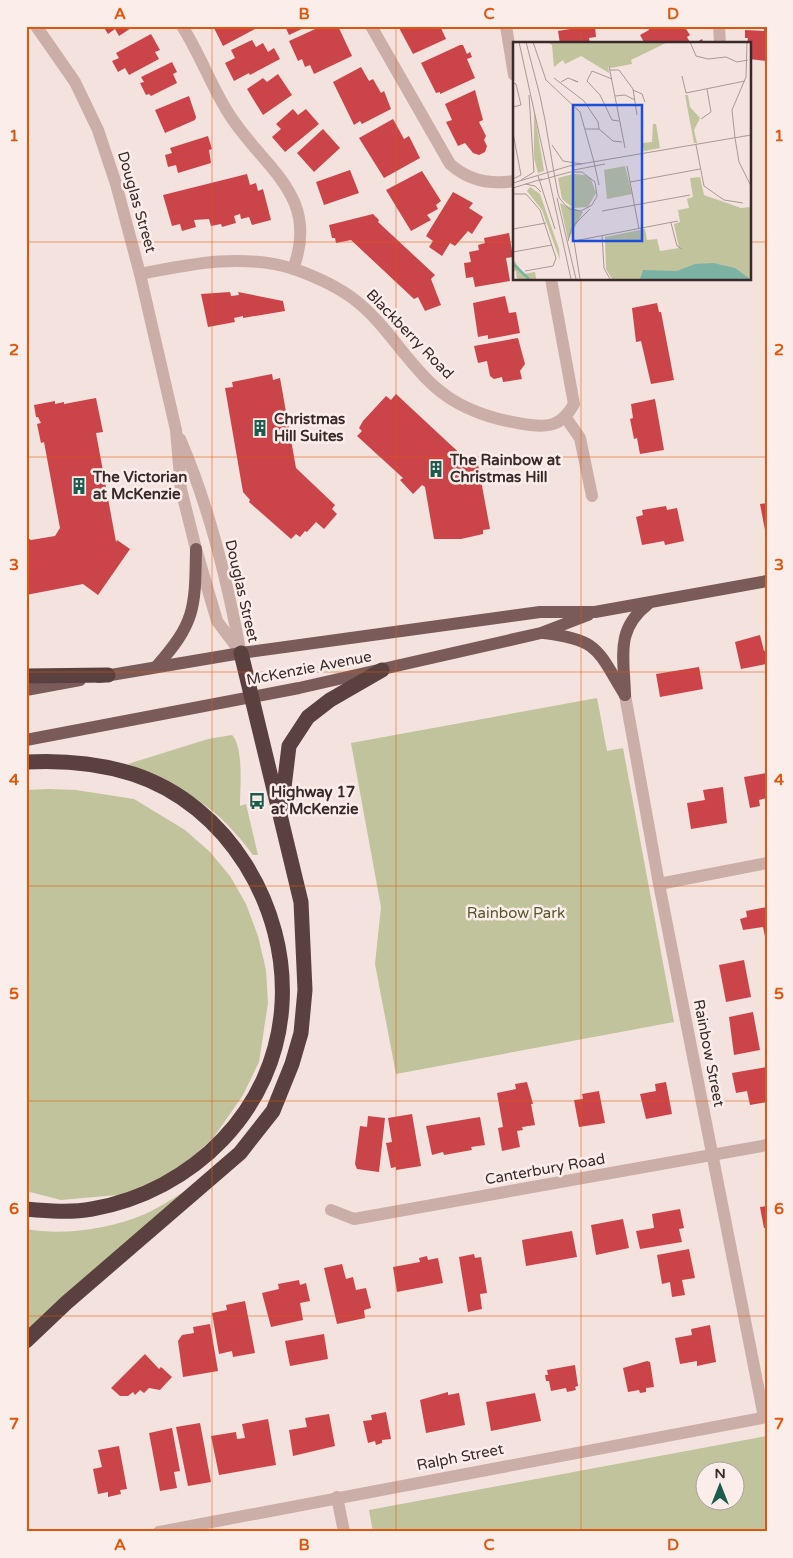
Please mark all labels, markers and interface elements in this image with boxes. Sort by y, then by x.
text: A [114,4,126,24]
text: B [298,4,310,24]
text: C [483,4,495,24]
text: D [667,4,679,24]
inset map [513,42,750,280]
text: 1 [9,126,19,146]
text: 1 [774,126,784,146]
street label: Douglas Street [114,149,160,255]
street label: Blackberry Road [363,285,457,383]
text: 2 [9,340,19,360]
text: 2 [774,340,784,360]
place label: Christmas Hill Suites [274,410,345,445]
building icon: Christmas Hill Suites [250,418,270,438]
place label: The Rainbow at Christmas Hill [449,451,561,486]
building icon: The Rainbow at Christmas Hill [426,459,446,479]
place label: The Victorian at McKenzie [92,468,187,503]
building icon: The Victorian at McKenzie [69,476,89,496]
street label: Douglas Street [221,538,263,644]
text: 3 [9,555,19,575]
text: 3 [774,555,784,575]
street label: McKenzie Avenue [245,647,373,689]
text: 4 [9,770,19,790]
text: 4 [774,770,784,790]
place label: Highway 17 at McKenzie [271,783,359,818]
bus stop icon: Highway 17 at McKenzie [247,791,267,811]
park label: Rainbow Park [467,904,565,922]
text: 5 [9,984,19,1004]
text: 5 [774,984,784,1004]
street label: Rainbow Street [690,998,728,1109]
street label: Canterbury Road [484,1150,606,1188]
text: 6 [9,1199,19,1219]
text: 6 [774,1199,784,1219]
text: 7 [9,1414,19,1434]
text: 7 [774,1414,784,1434]
street label: Ralph Street [415,1440,505,1474]
north arrow [696,1460,746,1510]
text: N [714,1465,726,1482]
text: A [114,1535,126,1555]
text: B [298,1535,310,1555]
text: C [483,1535,495,1555]
text: D [667,1535,679,1555]

